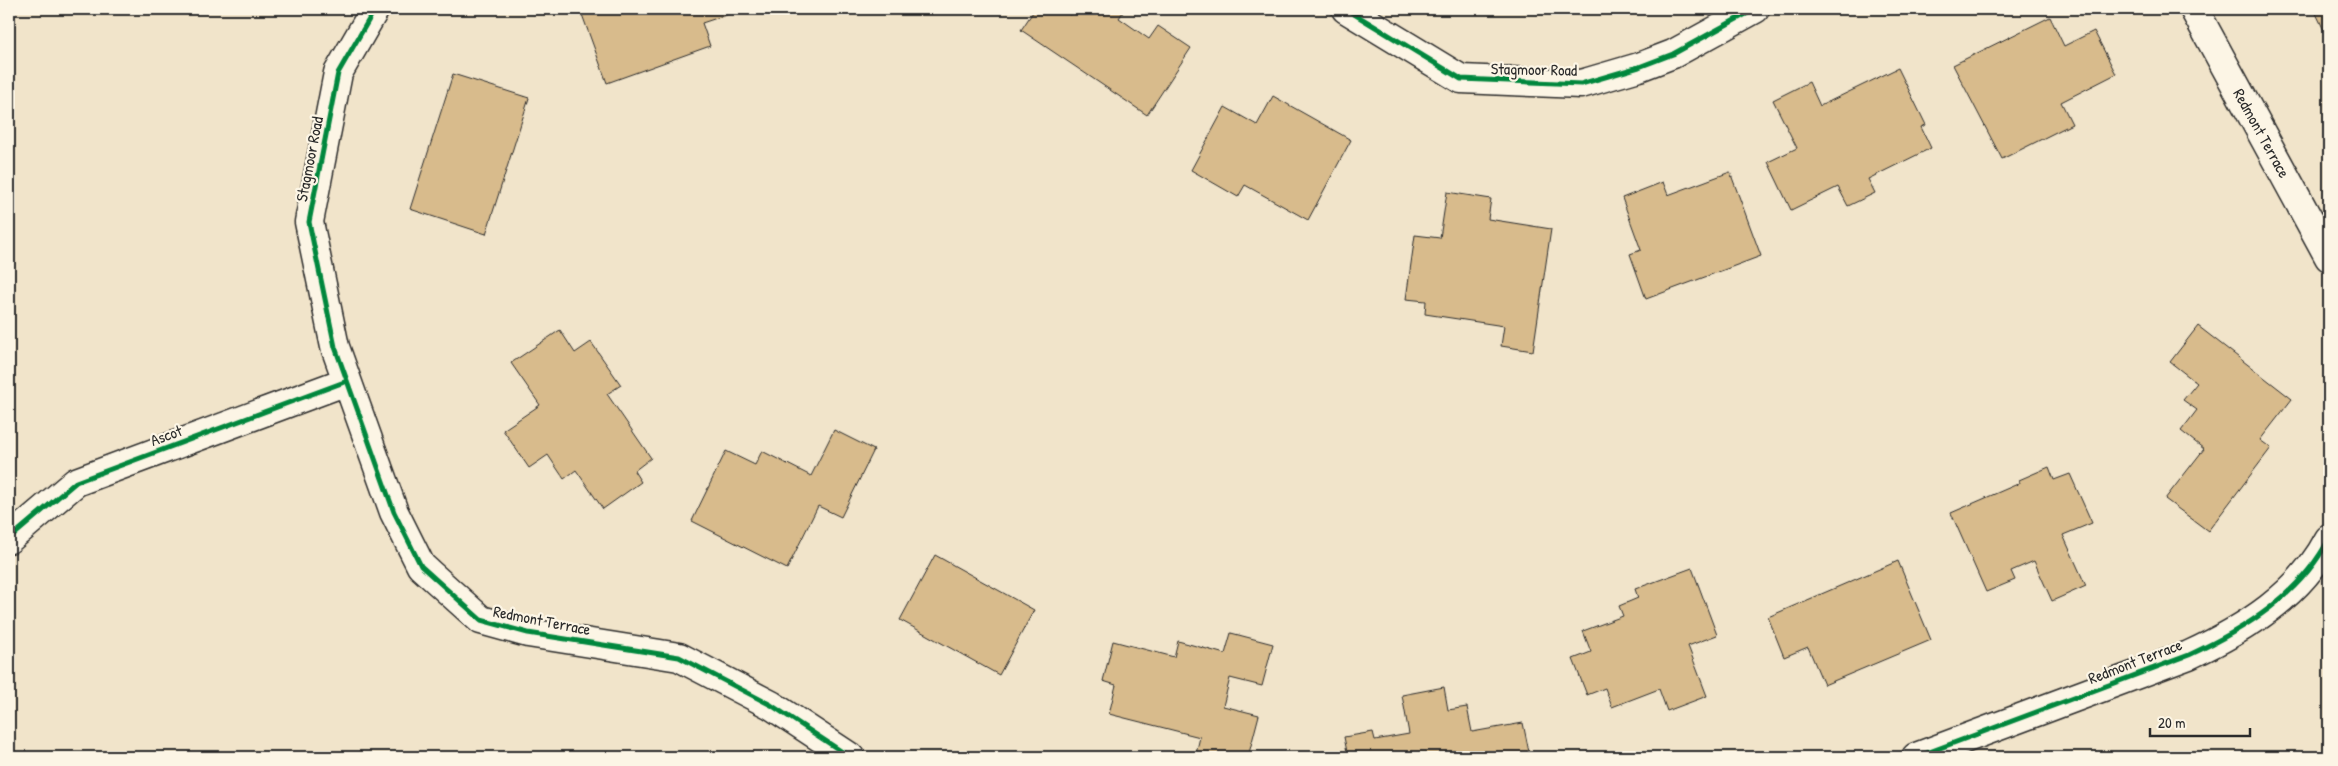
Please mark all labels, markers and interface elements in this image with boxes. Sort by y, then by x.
street label: Stagmoor Road [1491,57,1577,81]
street label: Redmont Terrace [2228,85,2296,182]
street label: Stagmoor Road [290,115,328,203]
street label: Ascot [147,419,185,451]
street label: Redmont Terrace [491,600,593,640]
street label: Redmont Terrace [2085,633,2186,689]
scale bar [2150,706,2250,738]
text: 20 m [2158,712,2185,733]

